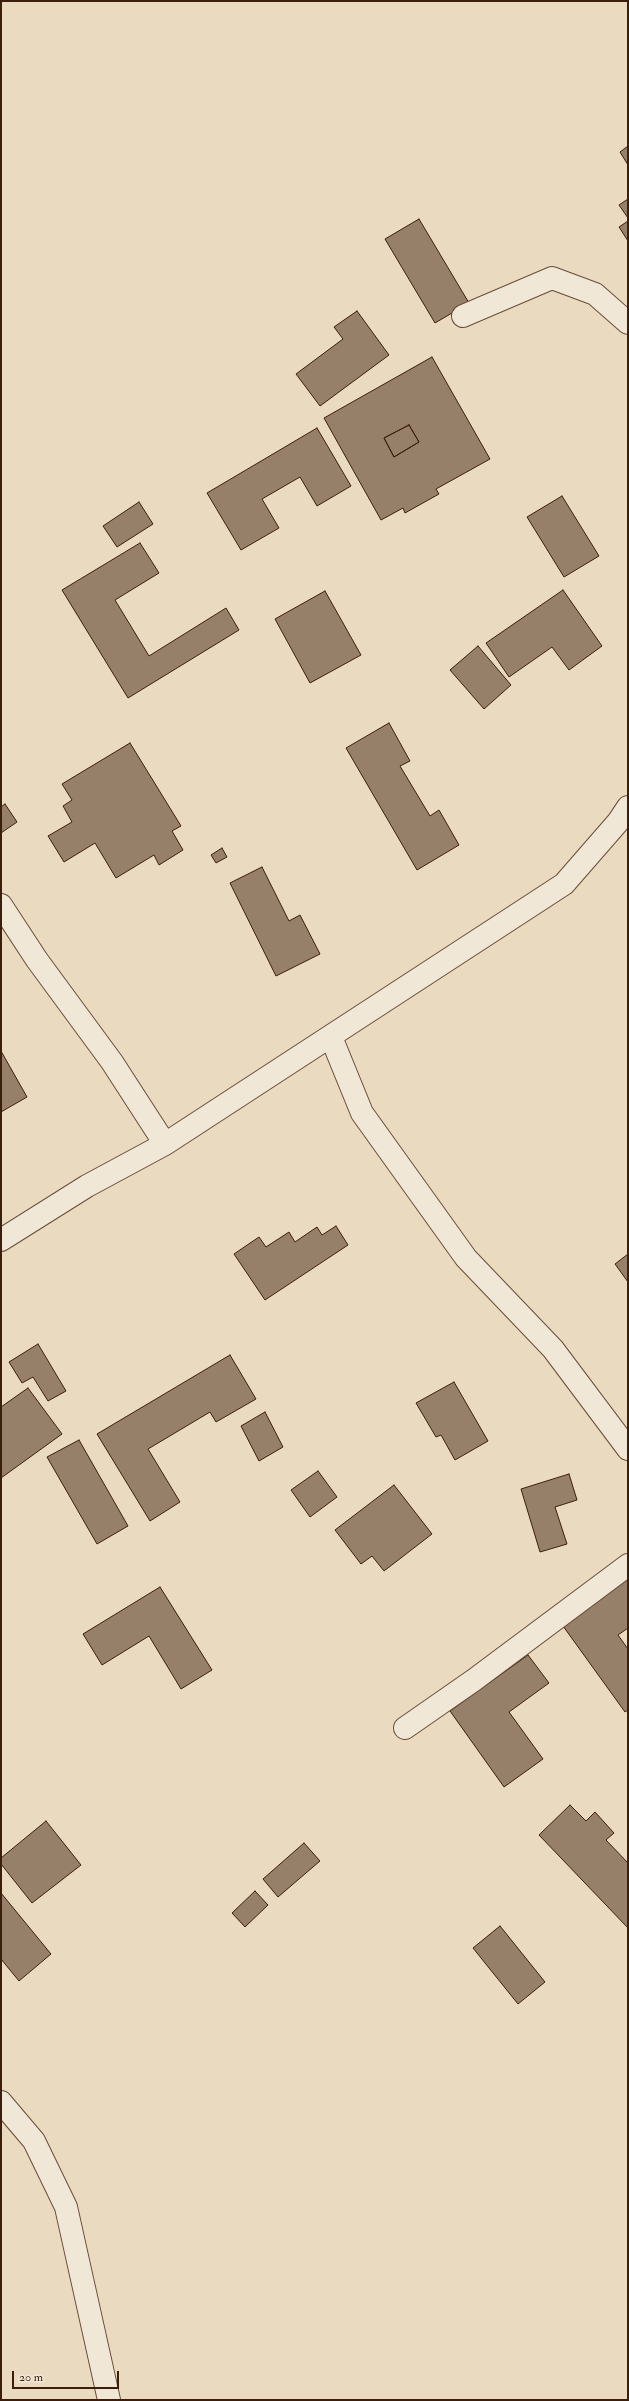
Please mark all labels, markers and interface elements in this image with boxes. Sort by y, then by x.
scale bar [14,2363,121,2389]
text: 20 m [19,2370,43,2385]

